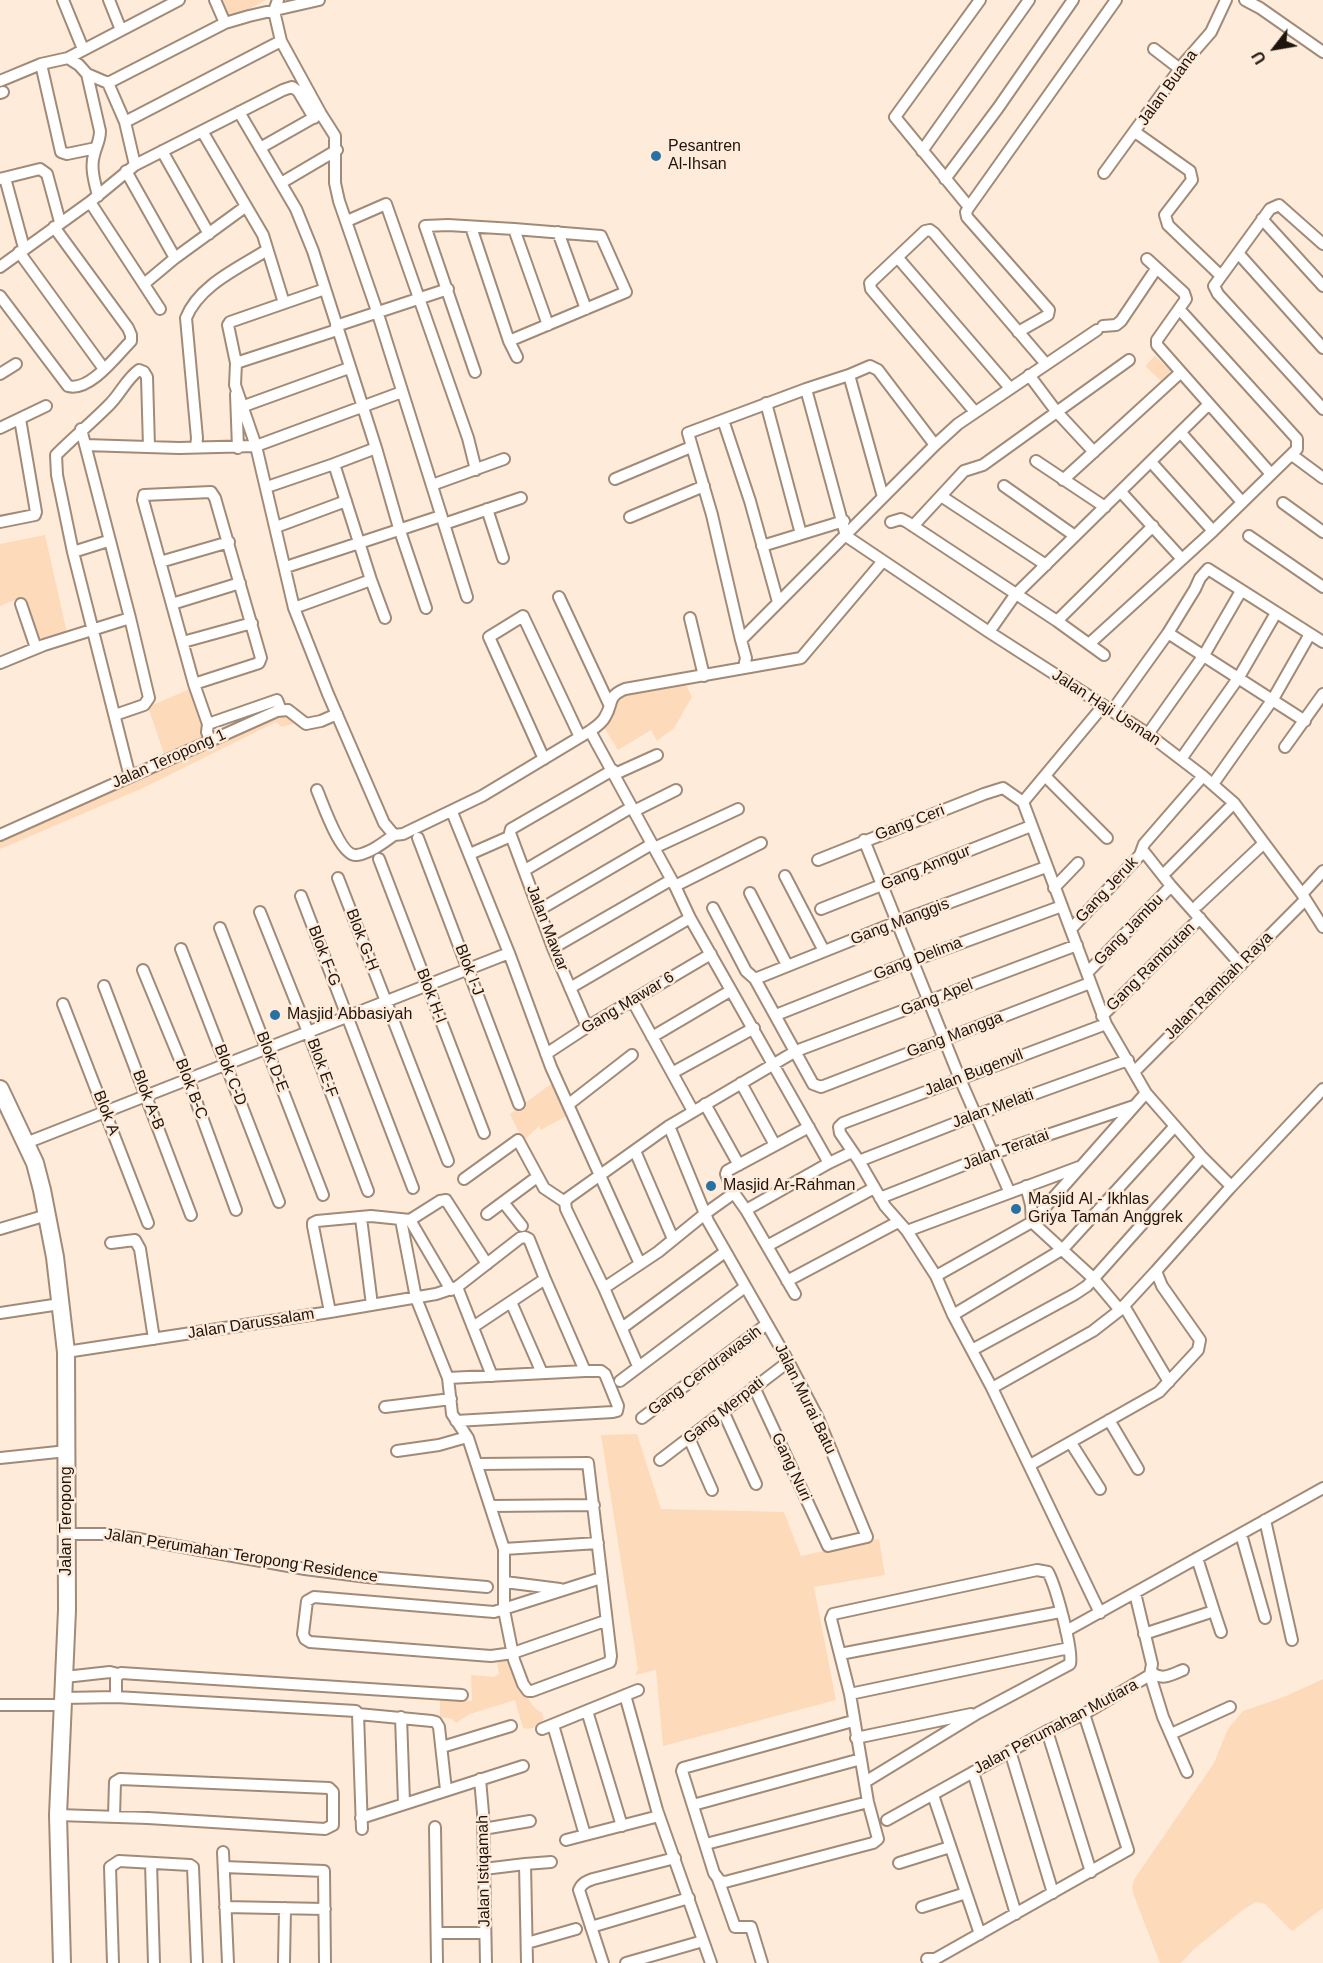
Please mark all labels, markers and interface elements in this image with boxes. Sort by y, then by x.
north arrow [1245,18,1305,78]
street label: Jalan Buana [1134,46,1202,130]
text: U [1249,48,1269,67]
place label: Pesantren Al-Ihsan [668,137,741,175]
marker: Pesantren Al-Ihsan [649,149,663,163]
street label: Jalan Haji Usman [1048,666,1164,750]
street label: Jalan Teropong 1 [109,725,229,793]
street label: Gang Ceri [873,801,947,845]
street label: Gang Anngur [878,841,974,895]
street label: Gang Jeruk [1072,853,1142,927]
street label: Jalan Mawar [522,882,572,974]
street label: Gang Jambu [1090,890,1168,970]
street label: Gang Manggis [848,894,952,950]
street label: Blok G-H [341,906,383,974]
street label: Gang Rambutan [1103,919,1199,1015]
street label: Blok F-G [304,923,344,989]
street label: Jalan Rambah Raya [1161,928,1277,1044]
street label: Gang Delima [871,933,965,985]
street label: Blok I-J [450,942,488,998]
street label: Blok H-I [412,966,450,1026]
street label: Gang Mawar 6 [578,968,678,1038]
street label: Gang Apel [898,975,976,1021]
place label: Masjid Abbasiyah [287,1005,412,1025]
marker: Masjid Abbasiyah [268,1008,282,1022]
street label: Gang Mangga [904,1008,1006,1062]
street label: Blok D-E [252,1029,292,1095]
street label: Blok E-F [302,1036,342,1100]
street label: Blok C-D [210,1042,250,1108]
street label: Jalan Bugenvil [922,1045,1026,1101]
street label: Blok B-C [171,1056,211,1122]
street label: Blok A-B [128,1068,168,1132]
street label: Jalan Melati [950,1085,1036,1133]
street label: Blok A [89,1088,123,1138]
street label: Jalan Teratai [960,1125,1052,1175]
place label: Masjid Ar-Rahman [723,1176,855,1196]
marker: Masjid Ar-Rahman [704,1179,718,1193]
place label: Masjid Al - Ikhlas Griya Taman Anggrek [1028,1190,1183,1228]
marker: Masjid Al - Ikhlas Griya Taman Anggrek [1009,1202,1023,1216]
street label: Jalan Darussalam [186,1305,316,1343]
street label: Gang Cendrawasih [645,1322,765,1420]
street label: Jalan Murai Batu [770,1341,840,1457]
street label: Gang Merpati [680,1374,768,1448]
street label: Gang Nuri [767,1430,815,1504]
street label: Jalan Teropong [57,1466,77,1576]
street label: Jalan Perumahan Teropong Residence [103,1525,379,1587]
street label: Jalan Perumahan Mutiara [971,1676,1141,1778]
street label: Jalan Istiqamah [473,1815,495,1927]

